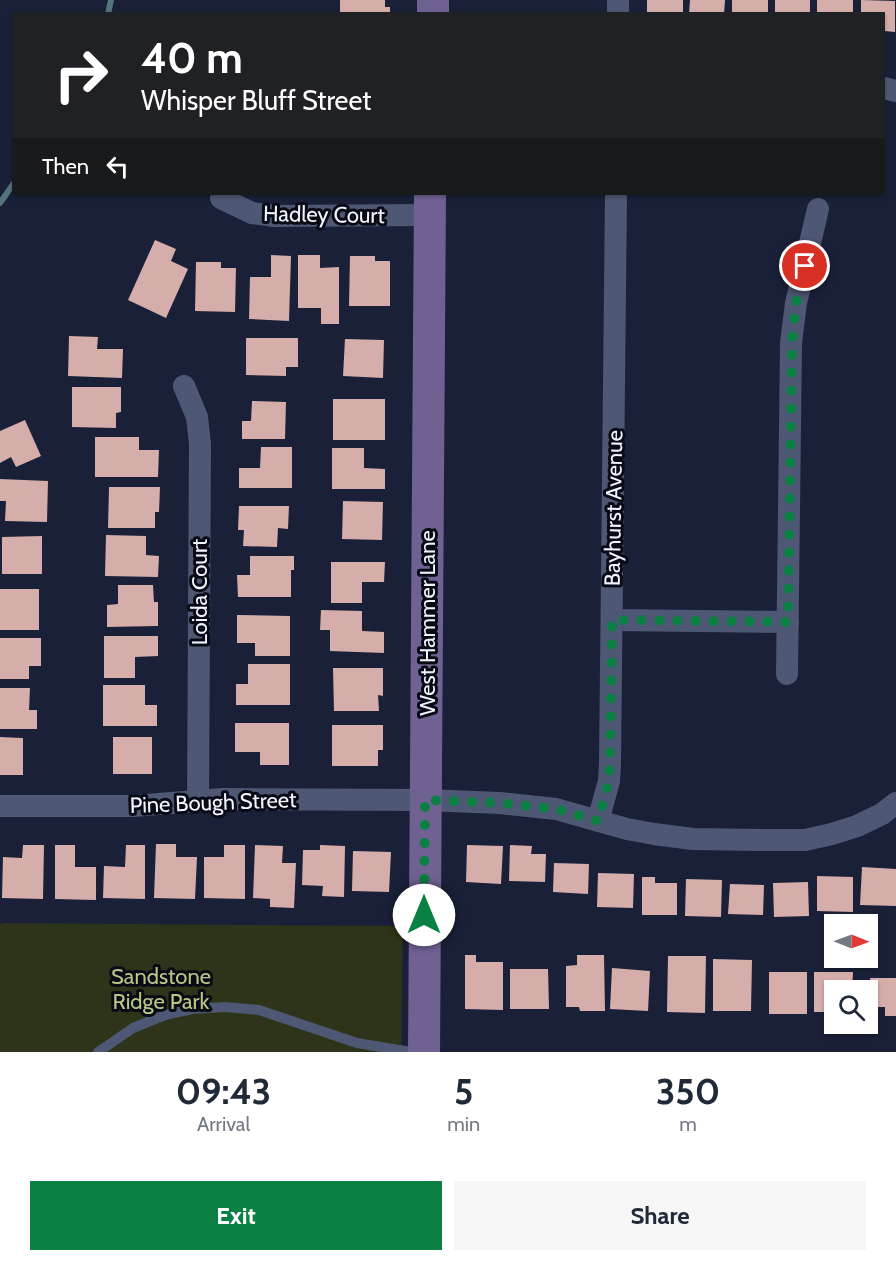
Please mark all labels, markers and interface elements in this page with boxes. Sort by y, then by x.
text: 40 m [141,32,243,84]
icon: right [42,36,120,114]
text: Whisper Bluff Street [141,84,371,117]
icon: left [101,150,134,183]
text: Then [42,153,89,180]
street label: Hadley Court [263,200,386,229]
pin [779,240,830,291]
icon: arrive [788,249,821,282]
street label: Bayhurst Avenue [599,430,628,586]
street label: West Hammer Lane [414,530,441,716]
street label: Loida Court [186,538,213,645]
street label: Pine Bough Street [129,786,297,819]
position arrow [392,883,456,947]
north arrow [824,914,878,968]
map controls [824,914,878,1034]
park label: Sandstone Ridge Park [111,963,211,1015]
button: search [824,980,878,1034]
text: 09:43 [176,1069,271,1113]
text: 5 [454,1069,473,1113]
text: 350 [656,1069,720,1113]
text: Arrival [197,1112,250,1136]
text: min [447,1112,480,1136]
text: m [679,1112,697,1136]
button: Exit [30,1181,442,1250]
button: Share [454,1181,866,1250]

